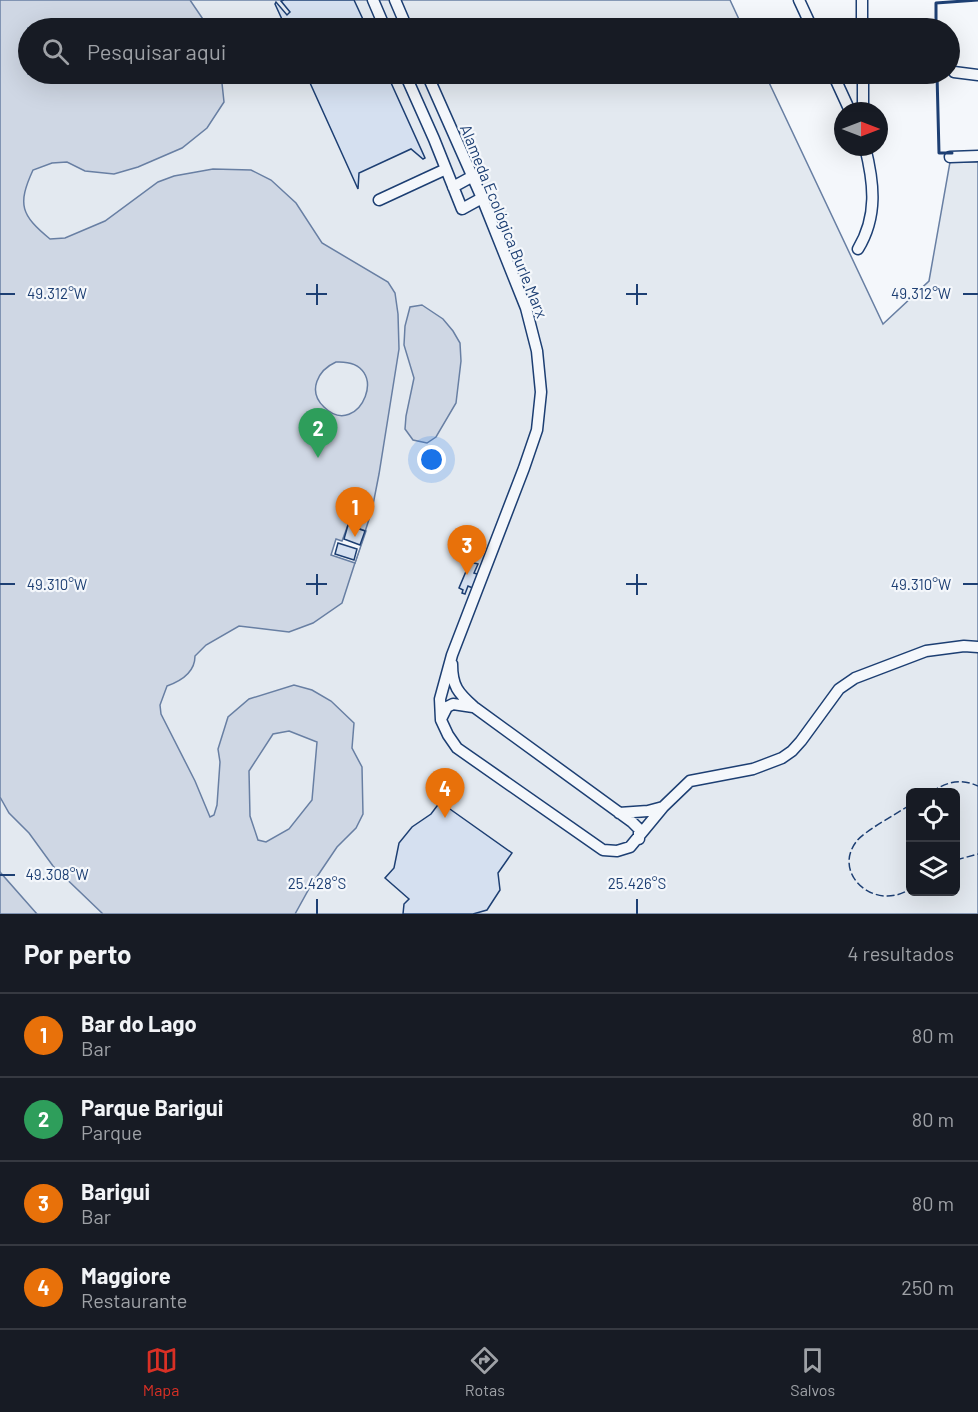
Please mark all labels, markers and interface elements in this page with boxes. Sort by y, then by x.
search box [18,18,960,84]
icon: search [39,35,72,68]
text: Pesquisar aqui [87,38,226,64]
north arrow [834,102,888,156]
street label: Alameda Ecológica Burle Marx [457,121,552,321]
text: 49.312°W [27,284,87,302]
text: 49.312°W [891,284,951,302]
pin: 2 [298,408,338,458]
your location [417,445,446,474]
pin: 1 [336,488,374,537]
pin: 3 [448,526,486,575]
text: 49.310°W [27,575,87,593]
text: 49.310°W [891,575,951,593]
pin: 4 [426,768,464,818]
map controls [906,788,960,896]
button: locate [906,788,960,842]
button: layers [906,842,960,896]
text: 49.308°W [25,865,89,883]
text: 25.428°S [288,874,346,892]
text: 25.426°S [608,874,666,892]
text: Por perto [24,938,132,969]
text: 4 resultados [847,941,954,965]
text: Bar do Lago [81,1010,197,1036]
text: 1 [40,1023,47,1047]
text: 80 m [912,1023,954,1047]
text: Bar [81,1036,111,1060]
text: Parque Barigui [81,1094,223,1120]
text: 2 [38,1107,49,1131]
text: 80 m [912,1107,954,1131]
text: Parque [81,1120,142,1144]
text: Barigui [81,1178,150,1204]
text: 3 [38,1191,49,1215]
text: 80 m [912,1191,954,1215]
text: Bar [81,1204,111,1228]
text: Maggiore [81,1262,171,1288]
text: 4 [37,1275,50,1299]
text: 250 m [901,1275,954,1299]
text: Restaurante [81,1288,187,1312]
tab: Mapa [143,1344,179,1399]
tab: Rotas [465,1344,505,1399]
tab: Salvos [790,1344,835,1399]

